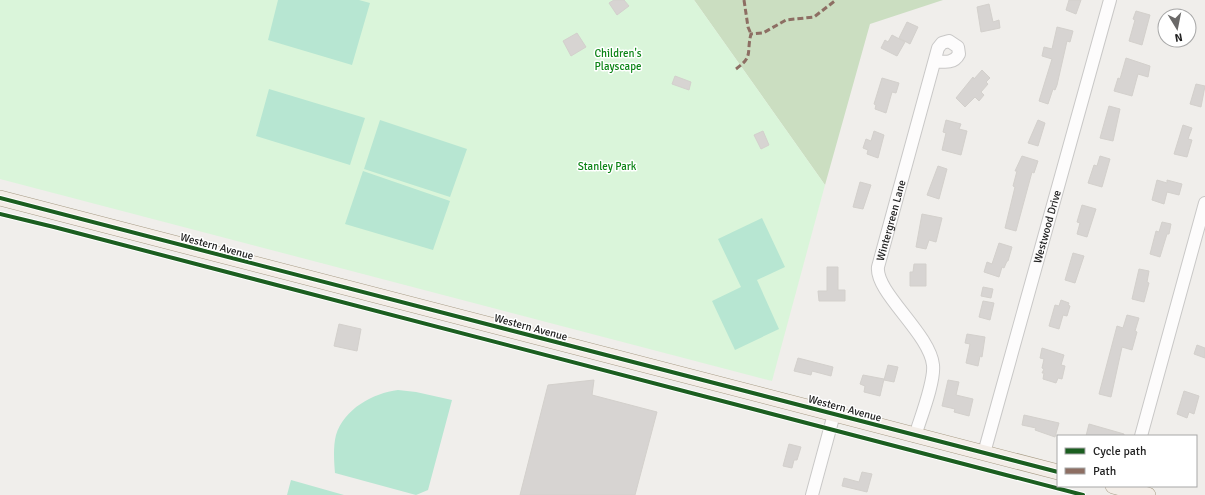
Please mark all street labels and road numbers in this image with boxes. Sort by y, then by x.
street label: Wintergreen Lane [874,179,909,263]
street label: Westwood Drive [1031,189,1064,265]
street label: Western Avenue [179,230,255,263]
street label: Western Avenue [493,311,569,344]
street label: Western Avenue [807,392,883,425]

